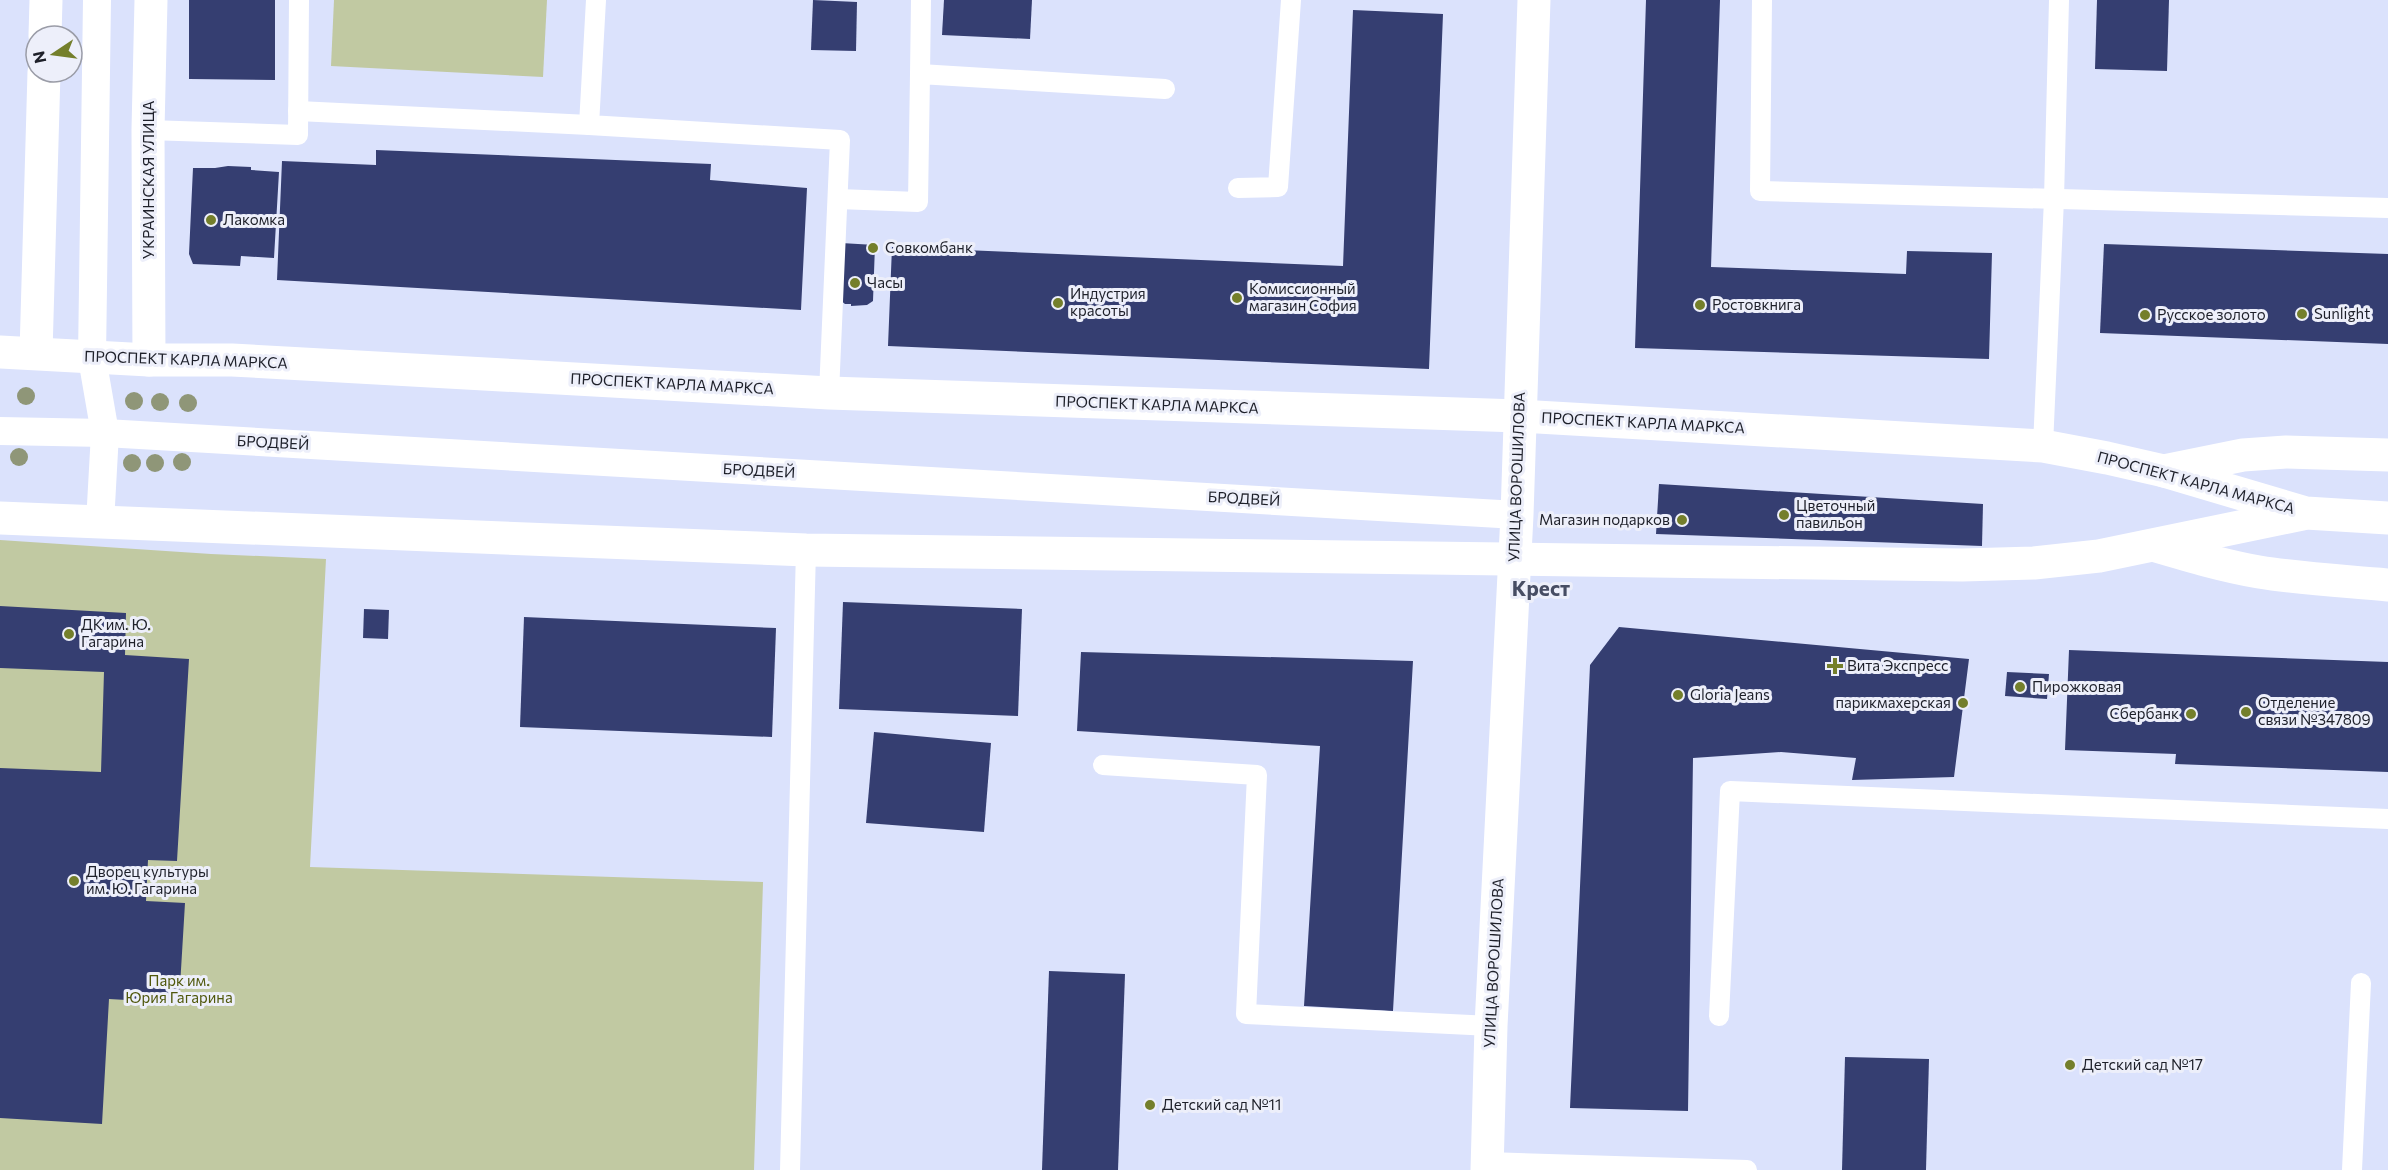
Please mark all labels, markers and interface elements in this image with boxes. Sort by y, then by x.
north arrow [24,24,84,84]
text: N [28,50,50,65]
street label: УКРАИНСКАЯ УЛИЦА [139,101,157,259]
place label: Лакомка [223,210,285,228]
marker: Лакомка [204,213,218,227]
place label: Совкомбанк [885,238,973,256]
marker: Совкомбанк [866,241,880,255]
place label: Часы [867,273,903,291]
marker: Часы [848,276,862,290]
place label: Комиссионный магазин София [1249,279,1357,314]
place label: Индустрия красоты [1070,284,1146,319]
marker: Комиссионный магазин София [1230,291,1244,305]
place label: Ростовкнига [1712,295,1801,313]
marker: Индустрия красоты [1051,296,1065,310]
marker: Ростовкнига [1693,298,1707,312]
place label: Sunlight [2314,304,2370,322]
place label: Русское золото [2157,305,2266,323]
marker: Sunlight [2295,307,2309,321]
marker: Русское золото [2138,308,2152,322]
street label: ПРОСПЕКТ КАРЛА МАРКСА [84,346,288,372]
street label: ПРОСПЕКТ КАРЛА МАРКСА [570,369,774,397]
street label: ПРОСПЕКТ КАРЛА МАРКСА [1055,391,1259,417]
street label: УЛИЦА ВОРОШИЛОВА [1504,392,1528,562]
street label: ПРОСПЕКТ КАРЛА МАРКСА [1541,408,1745,436]
street label: БРОДВЕЙ [236,431,310,453]
street label: ПРОСПЕКТ КАРЛА МАРКСА [2096,447,2297,517]
street label: БРОДВЕЙ [722,459,796,481]
street label: БРОДВЕЙ [1207,487,1281,509]
place label: Цветочный павильон [1796,496,1875,531]
marker: Цветочный павильон [1777,508,1791,522]
place label: Магазин подарков [1539,510,1670,528]
marker: Магазин подарков [1675,513,1689,527]
district label: Крест [1512,575,1570,600]
place label: ДК им. Ю. Гагарина [81,615,151,650]
marker: ДК им. Ю. Гагарина [62,627,76,641]
place label: Вита Экспресс [1847,656,1948,674]
marker: Вита Экспресс [1828,659,1842,673]
place label: Пирожковая [2032,677,2121,695]
marker: Пирожковая [2013,680,2027,694]
place label: Gloria Jeans [1690,685,1770,703]
marker: Gloria Jeans [1671,688,1685,702]
place label: парикмахерская [1835,693,1951,711]
place label: Отделение связи №347809 [2258,693,2371,728]
marker: парикмахерская [1956,696,1970,710]
place label: Сбербанк [2110,704,2179,722]
marker: Отделение связи №347809 [2239,705,2253,719]
marker: Сбербанк [2184,707,2198,721]
place label: Дворец культуры им. Ю. Гагарина [86,862,209,897]
marker: Дворец культуры им. Ю. Гагарина [67,874,81,888]
street label: УЛИЦА ВОРОШИЛОВА [1480,878,1506,1048]
park label: Парк им. Юрия Гагарина [125,971,233,1006]
place label: Детский сад №17 [2082,1055,2203,1073]
marker: Детский сад №17 [2063,1058,2077,1072]
place label: Детский сад №11 [1162,1095,1281,1113]
marker: Детский сад №11 [1143,1098,1157,1112]

